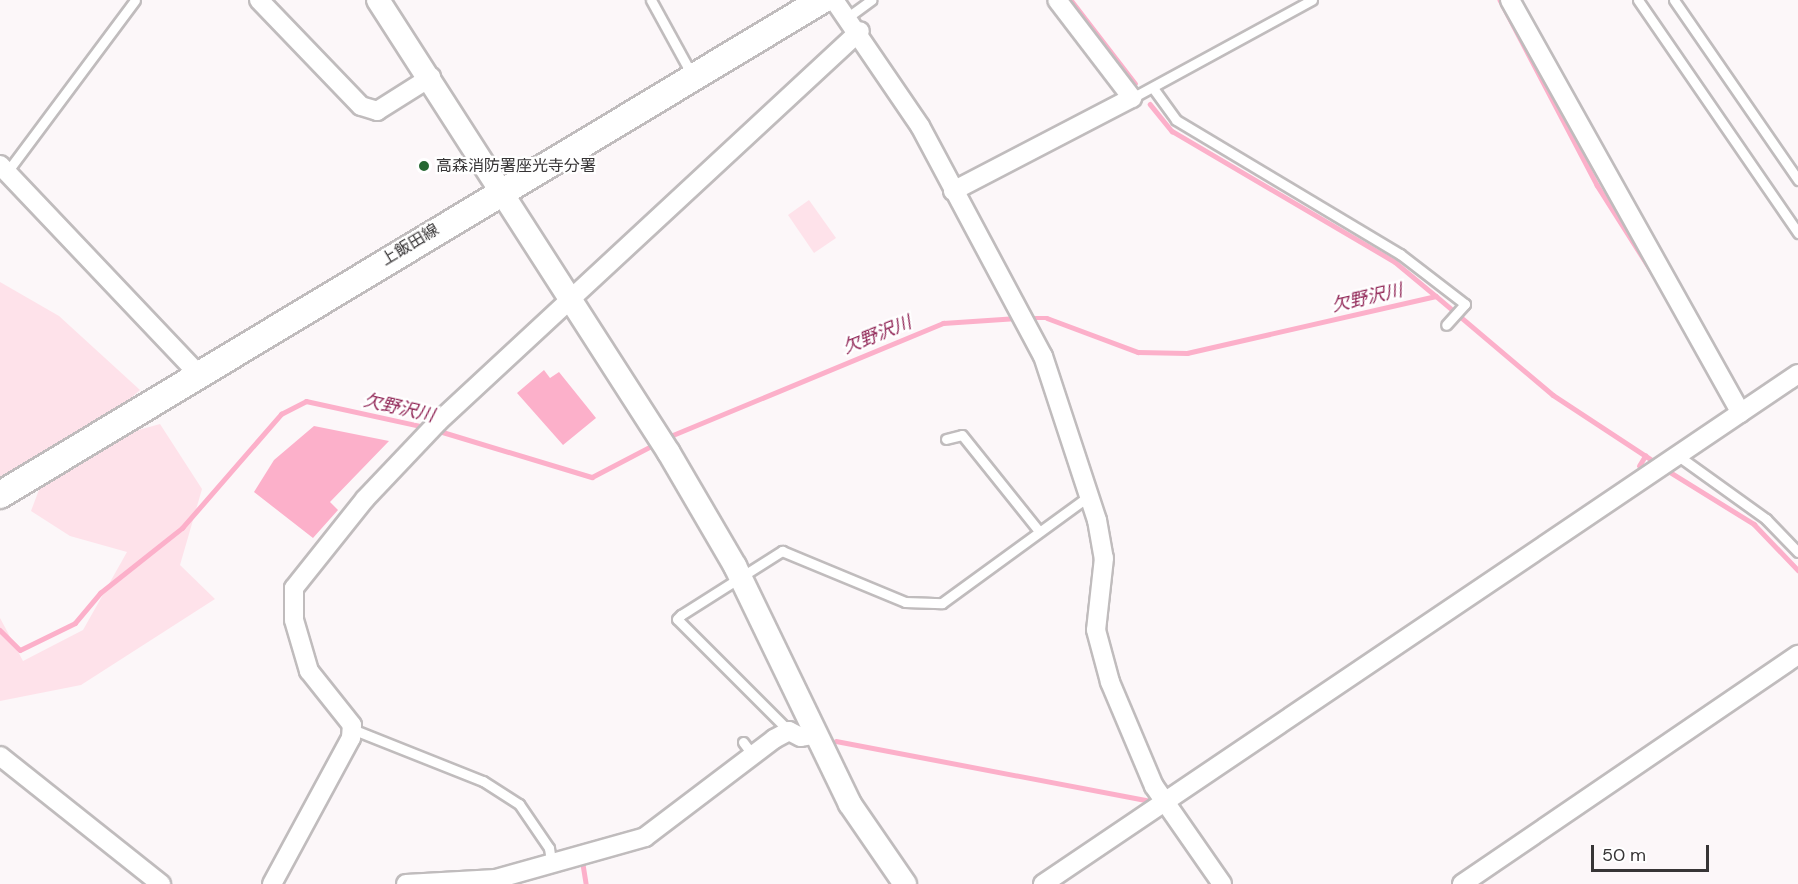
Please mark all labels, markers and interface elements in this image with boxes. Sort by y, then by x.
place label: 高森消防署座光寺分署 [436,156,596,176]
marker: 高森消防署座光寺分署 [417,159,431,173]
street label: 上飯田線 [378,220,442,270]
water label: 欠野沢川 [1329,279,1405,317]
water label: 欠野沢川 [840,312,914,358]
water label: 欠野沢川 [361,389,437,427]
scale bar [1594,833,1712,871]
text: 50 m [1602,843,1646,867]

